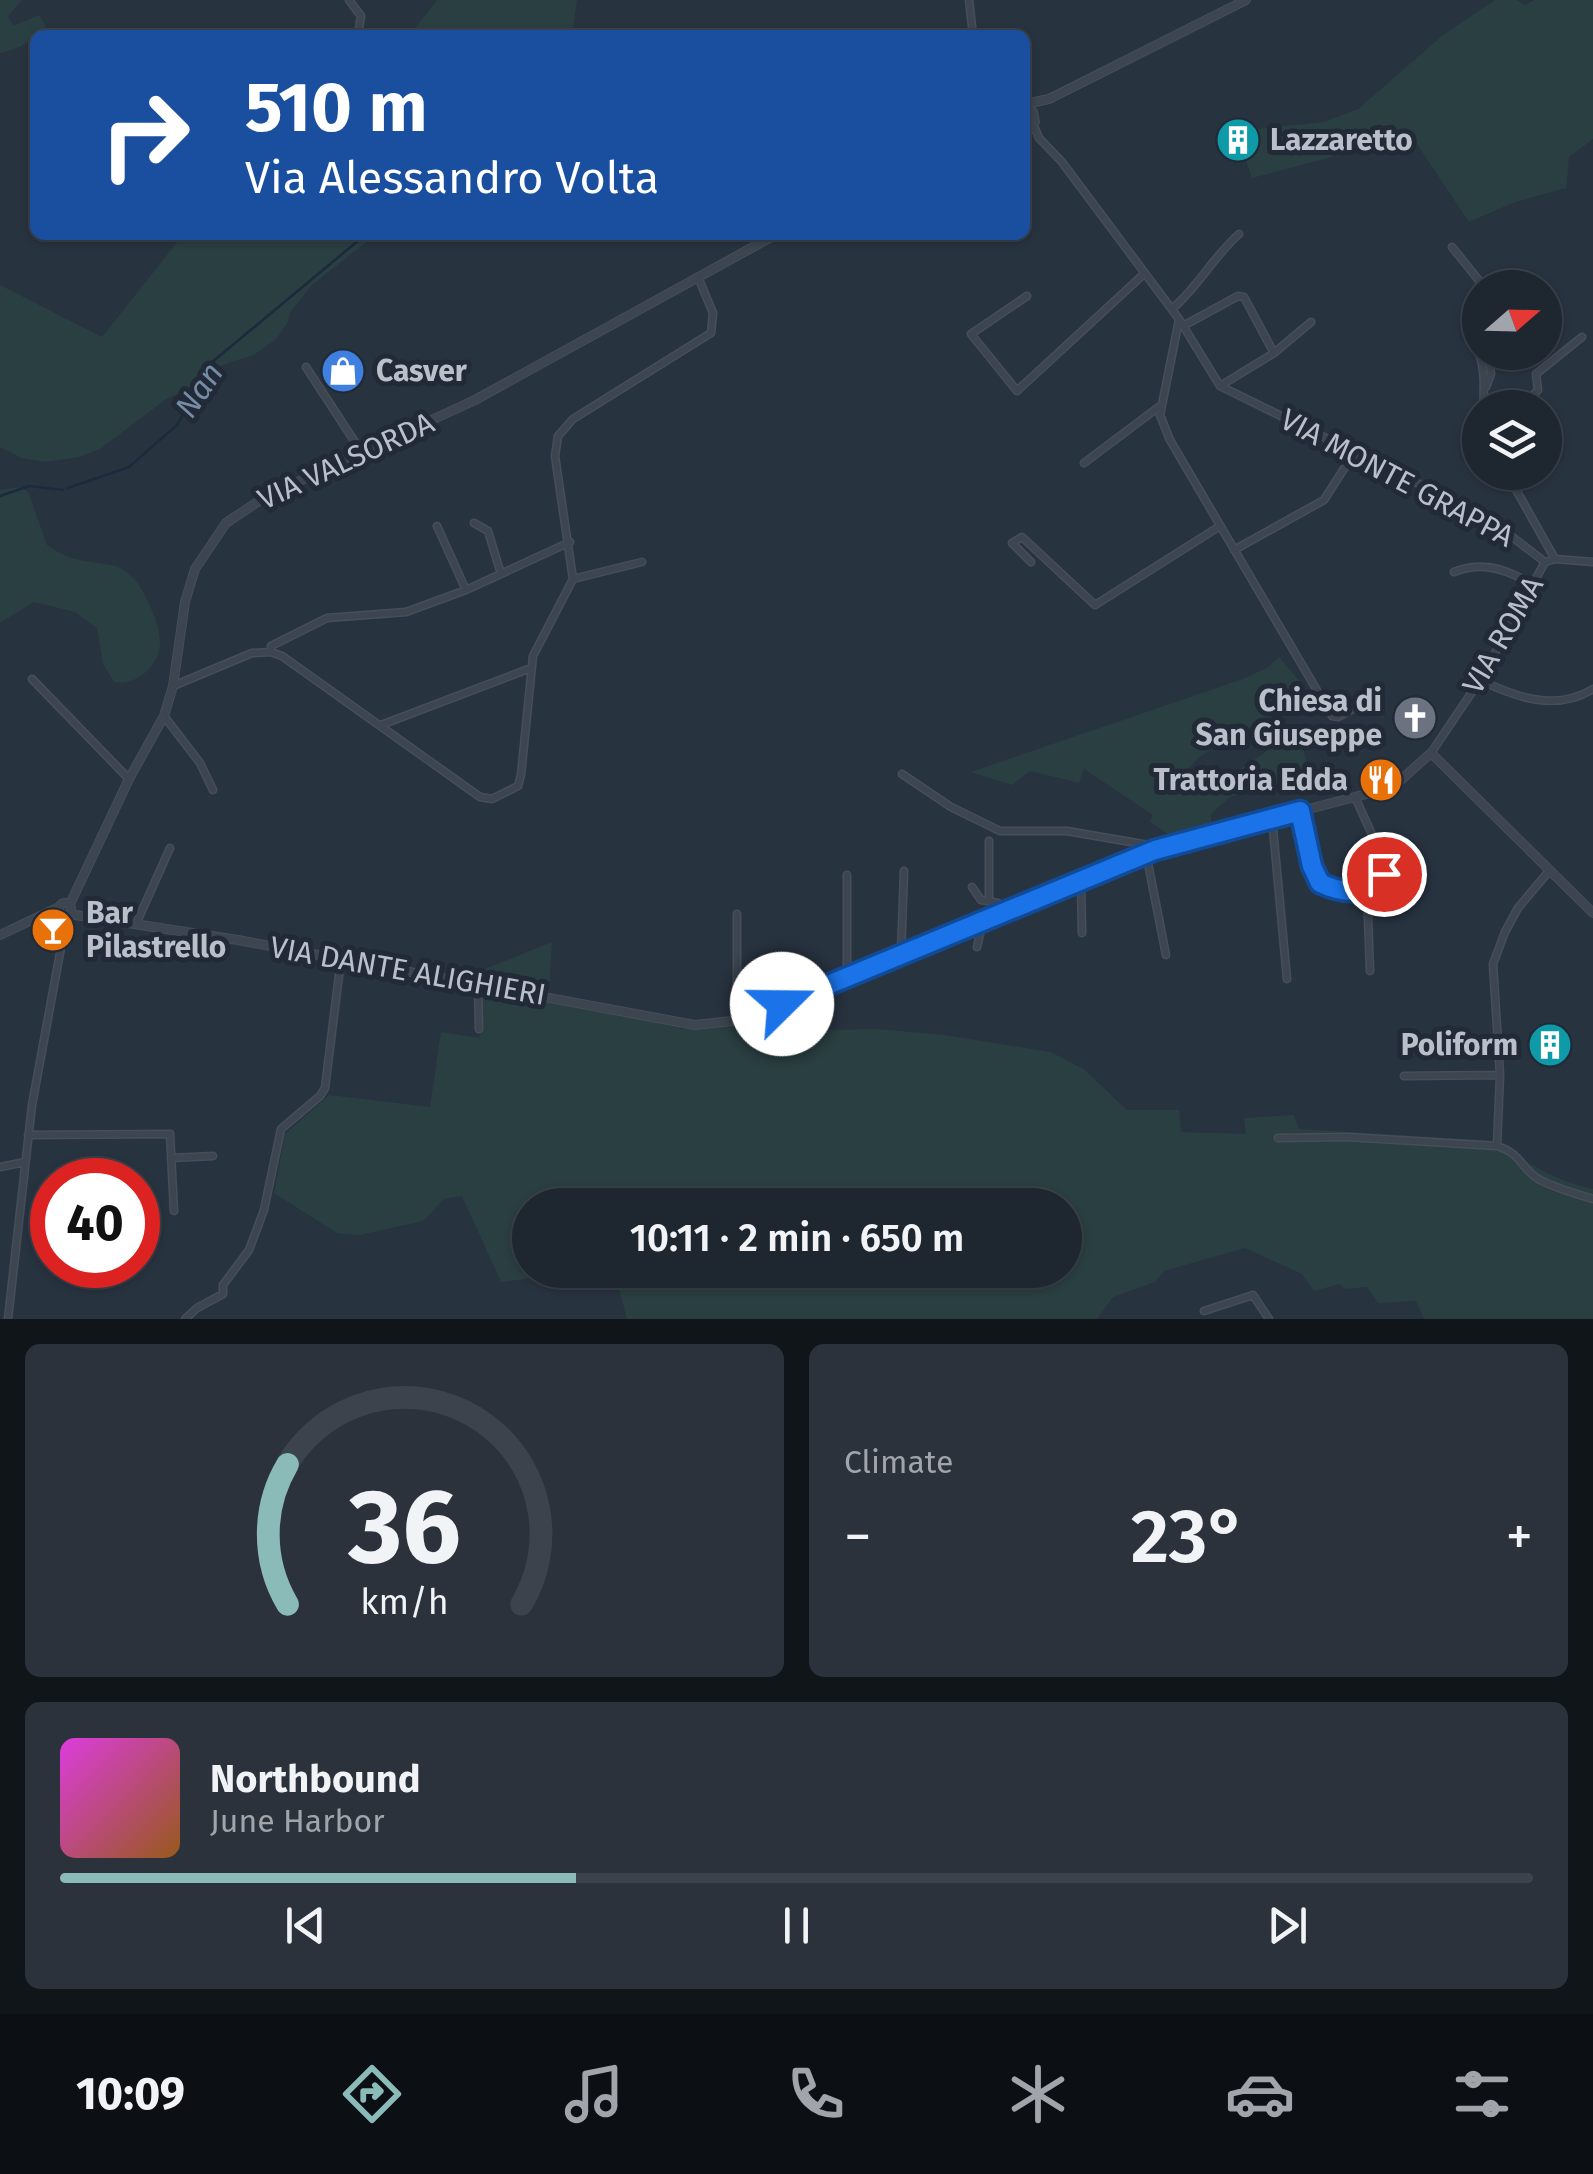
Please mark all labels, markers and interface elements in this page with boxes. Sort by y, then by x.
text: 510 m [245,66,428,150]
icon: right [80,70,210,200]
building icon: Lazzaretto [1215,117,1261,163]
place label: Lazzaretto [1270,122,1413,158]
text: Via Alessandro Volta [245,151,659,205]
north arrow [1462,270,1562,370]
map controls [1462,270,1562,490]
shop icon: Casver [320,348,366,394]
place label: Casver [376,353,468,389]
water label: Nan [167,355,231,425]
button: layers [1462,390,1562,490]
street label: VIA MONTE GRAPPA [1274,401,1520,555]
street label: VIA VALSORDA [252,404,440,517]
street label: VIA ROMA [1455,569,1551,700]
place label: Chiesa di San Giuseppe [1196,683,1382,753]
church icon: Chiesa di San Giuseppe [1392,695,1438,741]
restaurant icon: Trattoria Edda [1358,757,1404,803]
place label: Trattoria Edda [1153,762,1348,798]
pin [1342,832,1427,917]
icon: arrive [1357,847,1412,902]
place label: Bar Pilastrello [86,895,226,965]
bar icon: Bar Pilastrello [30,907,76,953]
street label: VIA DANTE ALIGHIERI [267,929,549,1013]
position arrow [730,952,834,1056]
building icon: Poliform [1527,1022,1573,1068]
place label: Poliform [1401,1027,1518,1063]
speed limit sign: 40 [30,1158,160,1288]
text: 10:11 · 2 min · 650 m [630,1215,964,1261]
text: Climate [844,1443,953,1481]
text: 36 [347,1465,461,1590]
text: 23° [1131,1492,1246,1582]
text: − [844,1504,872,1570]
text: + [1506,1504,1533,1570]
text: km/h [360,1581,449,1623]
text: Northbound [210,1756,421,1802]
text: June Harbor [210,1802,385,1840]
icon: previous [278,1898,333,1953]
icon: pause [769,1898,824,1953]
icon: next [1260,1898,1315,1953]
icon: directions [337,2059,407,2129]
icon: music [559,2059,629,2129]
icon: phone [781,2059,851,2129]
icon: climate [1003,2059,1073,2129]
icon: car [1225,2059,1295,2129]
icon: filters [1447,2059,1517,2129]
text: 10:09 [76,2067,185,2121]

